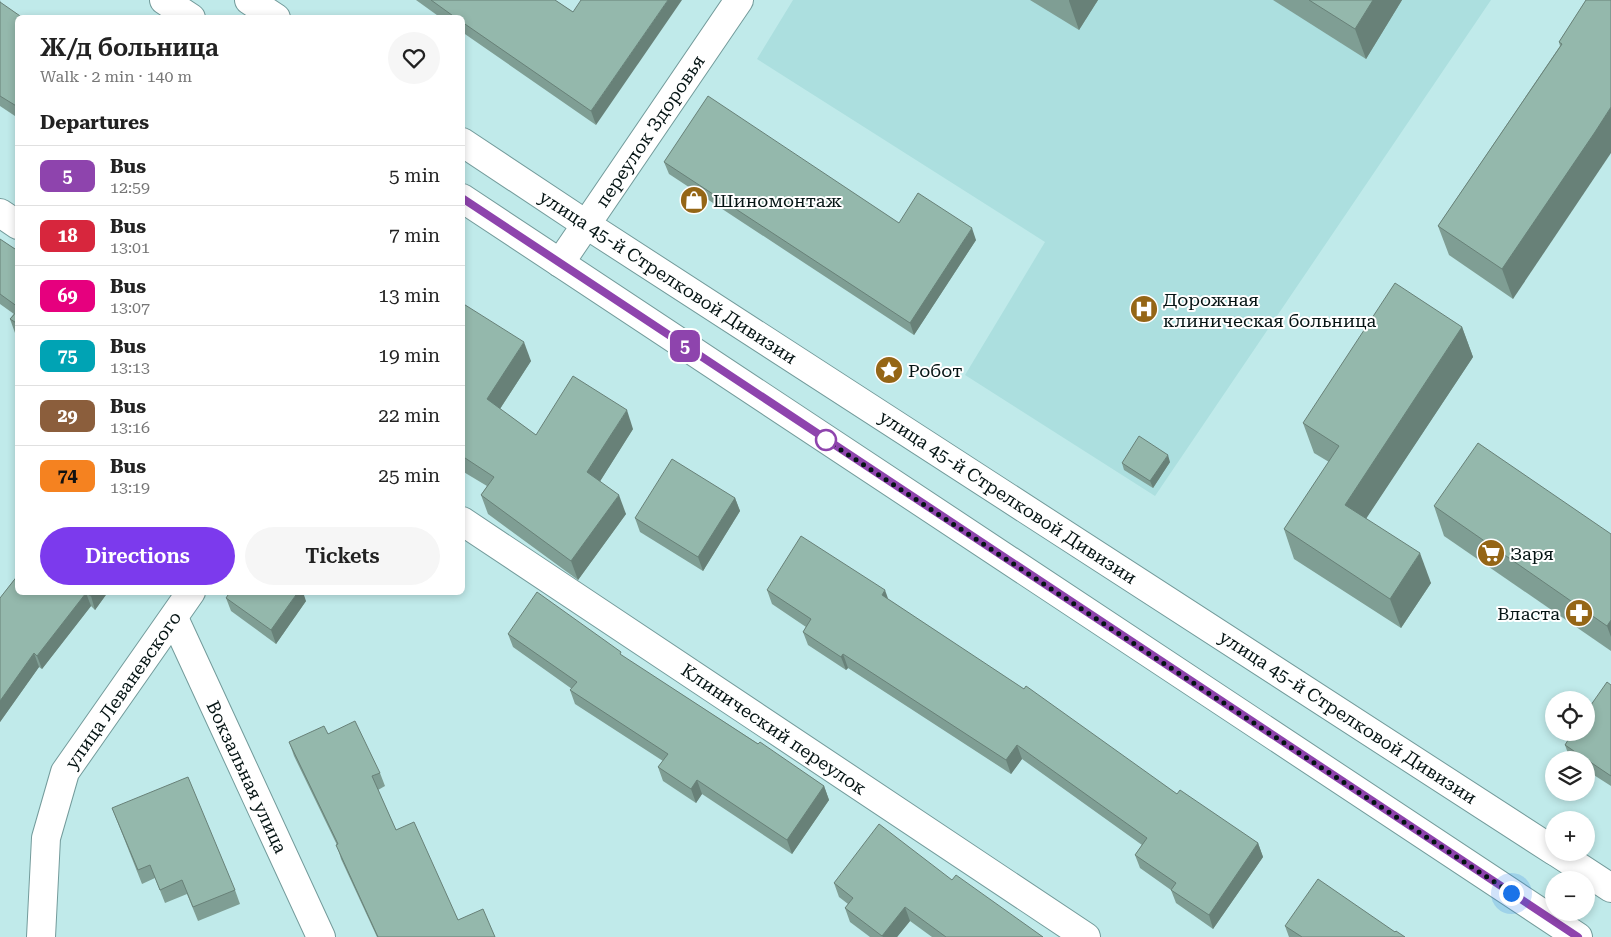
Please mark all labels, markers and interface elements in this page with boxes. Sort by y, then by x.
button: heart [388,32,440,84]
text: Ж/д больница [40,34,219,62]
street label: переулок Здоровья [591,51,709,211]
text: Walk · 2 min · 140 m [40,67,192,86]
text: Departures [40,111,149,134]
text: Bus [110,155,146,178]
text: 5 min [389,164,440,187]
text: 5 [62,165,73,186]
text: 12:59 [110,178,150,197]
shop icon: Шиномонтаж [679,185,709,215]
street label: улица 45-й Стрелковой Дивизии [535,186,801,368]
place label: Шиномонтаж [713,190,842,211]
text: Bus [110,215,146,238]
text: 7 min [389,224,440,247]
text: 18 [57,225,78,246]
text: 13:01 [110,238,150,257]
text: Bus [110,275,146,298]
text: 13 min [378,284,440,307]
text: 69 [57,285,78,306]
place label: Дорожная клиническая больница [1163,289,1376,331]
hospital icon: Дорожная клиническая больница [1129,294,1159,324]
text: 13:07 [110,298,150,317]
line badge: 5 [669,330,701,362]
text: Bus [110,335,146,358]
text: 19 min [378,344,440,367]
text: 75 [57,345,78,366]
place icon: Робот [874,355,904,385]
text: 13:13 [110,358,150,377]
place label: Робот [908,360,962,381]
text: Bus [110,395,146,418]
text: 22 min [378,404,440,427]
text: 29 [57,405,78,426]
street label: улица 45-й Стрелковой Дивизии [875,406,1141,588]
text: 13:16 [110,418,150,437]
unlabelled marker [815,429,837,451]
text: Bus [110,455,146,478]
text: 25 min [378,464,440,487]
text: 74 [57,465,78,486]
text: 13:19 [110,478,150,497]
button: Directions [40,527,235,585]
button: Tickets [245,527,440,585]
supermarket icon: Заря [1476,538,1506,568]
place label: Заря [1510,543,1554,564]
pharmacy icon: Власта [1564,598,1594,628]
place label: Власта [1497,603,1560,624]
street label: улица Леваневского [61,607,185,773]
street label: улица 45-й Стрелковой Дивизии [1215,626,1481,808]
street label: Клинический переулок [677,659,871,799]
map controls [1545,691,1595,921]
button: locate [1545,691,1595,741]
street label: Вокзальная улица [202,697,292,857]
button: layers [1545,751,1595,801]
button: + [1545,811,1595,861]
button: − [1545,871,1595,921]
your location [1499,881,1524,906]

